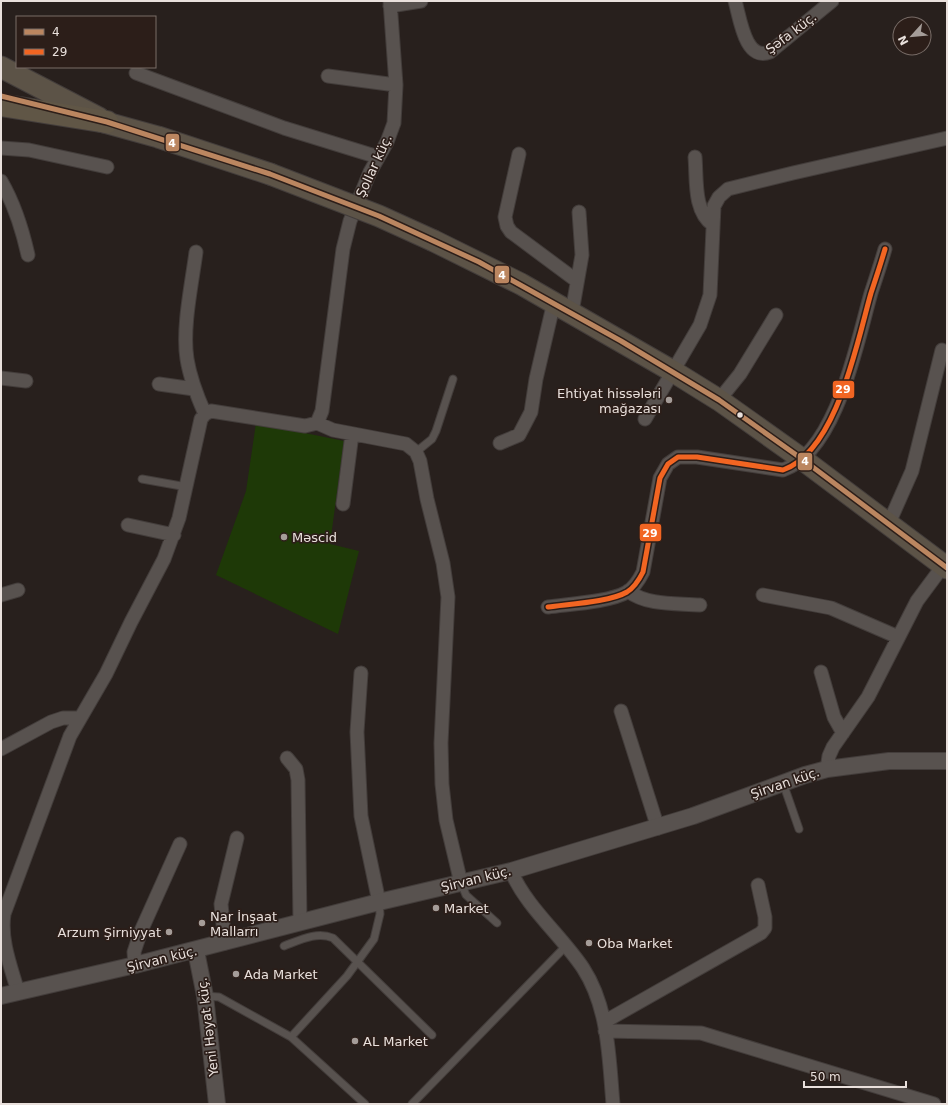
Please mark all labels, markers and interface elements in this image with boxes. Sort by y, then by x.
street label: Şəfa küç. [763,9,819,57]
legend [16,16,156,68]
north arrow [892,16,932,56]
text: 4 [52,25,60,39]
text: N [896,33,911,47]
text: 29 [52,45,67,59]
street label: Şollar küç. [353,132,395,200]
line badge: 4 [165,133,180,152]
text: 4 [168,137,176,150]
line badge: 4 [494,265,510,284]
text: 4 [498,269,506,282]
line badge: 29 [832,380,855,399]
text: 29 [835,383,851,396]
place label: Ehtiyat hissələri mağazası [557,386,661,416]
marker: Ehtiyat hissələri mağazası [664,395,674,405]
unlabelled marker [735,410,745,420]
line badge: 4 [797,452,813,471]
text: 4 [801,455,809,468]
line badge: 29 [639,523,662,542]
text: 29 [642,527,658,540]
place label: Məscid [292,530,337,545]
marker: Məscid [279,532,289,542]
street label: Şirvan küç. [749,764,821,802]
street label: Şirvan küç. [439,863,513,895]
place label: Market [444,901,489,916]
marker: Market [431,903,441,913]
place label: Nar İnşaat Mallarrı [210,909,277,939]
marker: Nar İnşaat Mallarrı [197,918,207,928]
place label: Arzum Şirniyyat [58,925,161,940]
marker: Arzum Şirniyyat [164,927,174,937]
place label: Oba Market [597,936,672,951]
marker: Oba Market [584,938,594,948]
street label: Şirvan küç. [125,943,199,975]
place label: Ada Market [244,967,318,982]
marker: Ada Market [231,969,241,979]
street label: Yeni Həyat küç. [194,977,222,1078]
place label: AL Market [363,1034,428,1049]
marker: AL Market [350,1036,360,1046]
scale bar [804,1063,906,1089]
text: 50 m [810,1070,841,1084]

